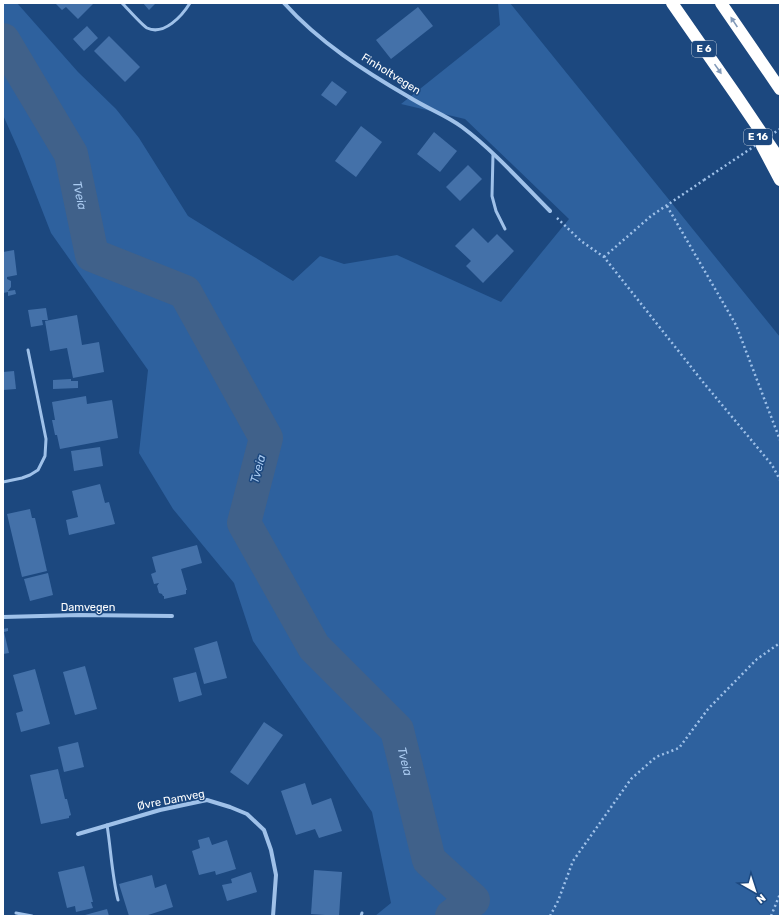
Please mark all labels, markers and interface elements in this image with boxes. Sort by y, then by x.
one-way arrow [730,17,738,27]
road number: E 6 [692,41,716,57]
street label: Finholtvegen [359,51,423,97]
one-way arrow [714,64,722,74]
road number: E 16 [744,129,772,145]
water label: Tveia [70,180,89,211]
water label: Tveia [247,453,269,485]
street label: Damvegen [61,601,115,614]
water label: Tveia [394,746,415,777]
street label: Øvre Damveg [136,787,206,813]
north arrow [735,871,775,911]
text: N [754,891,768,906]

